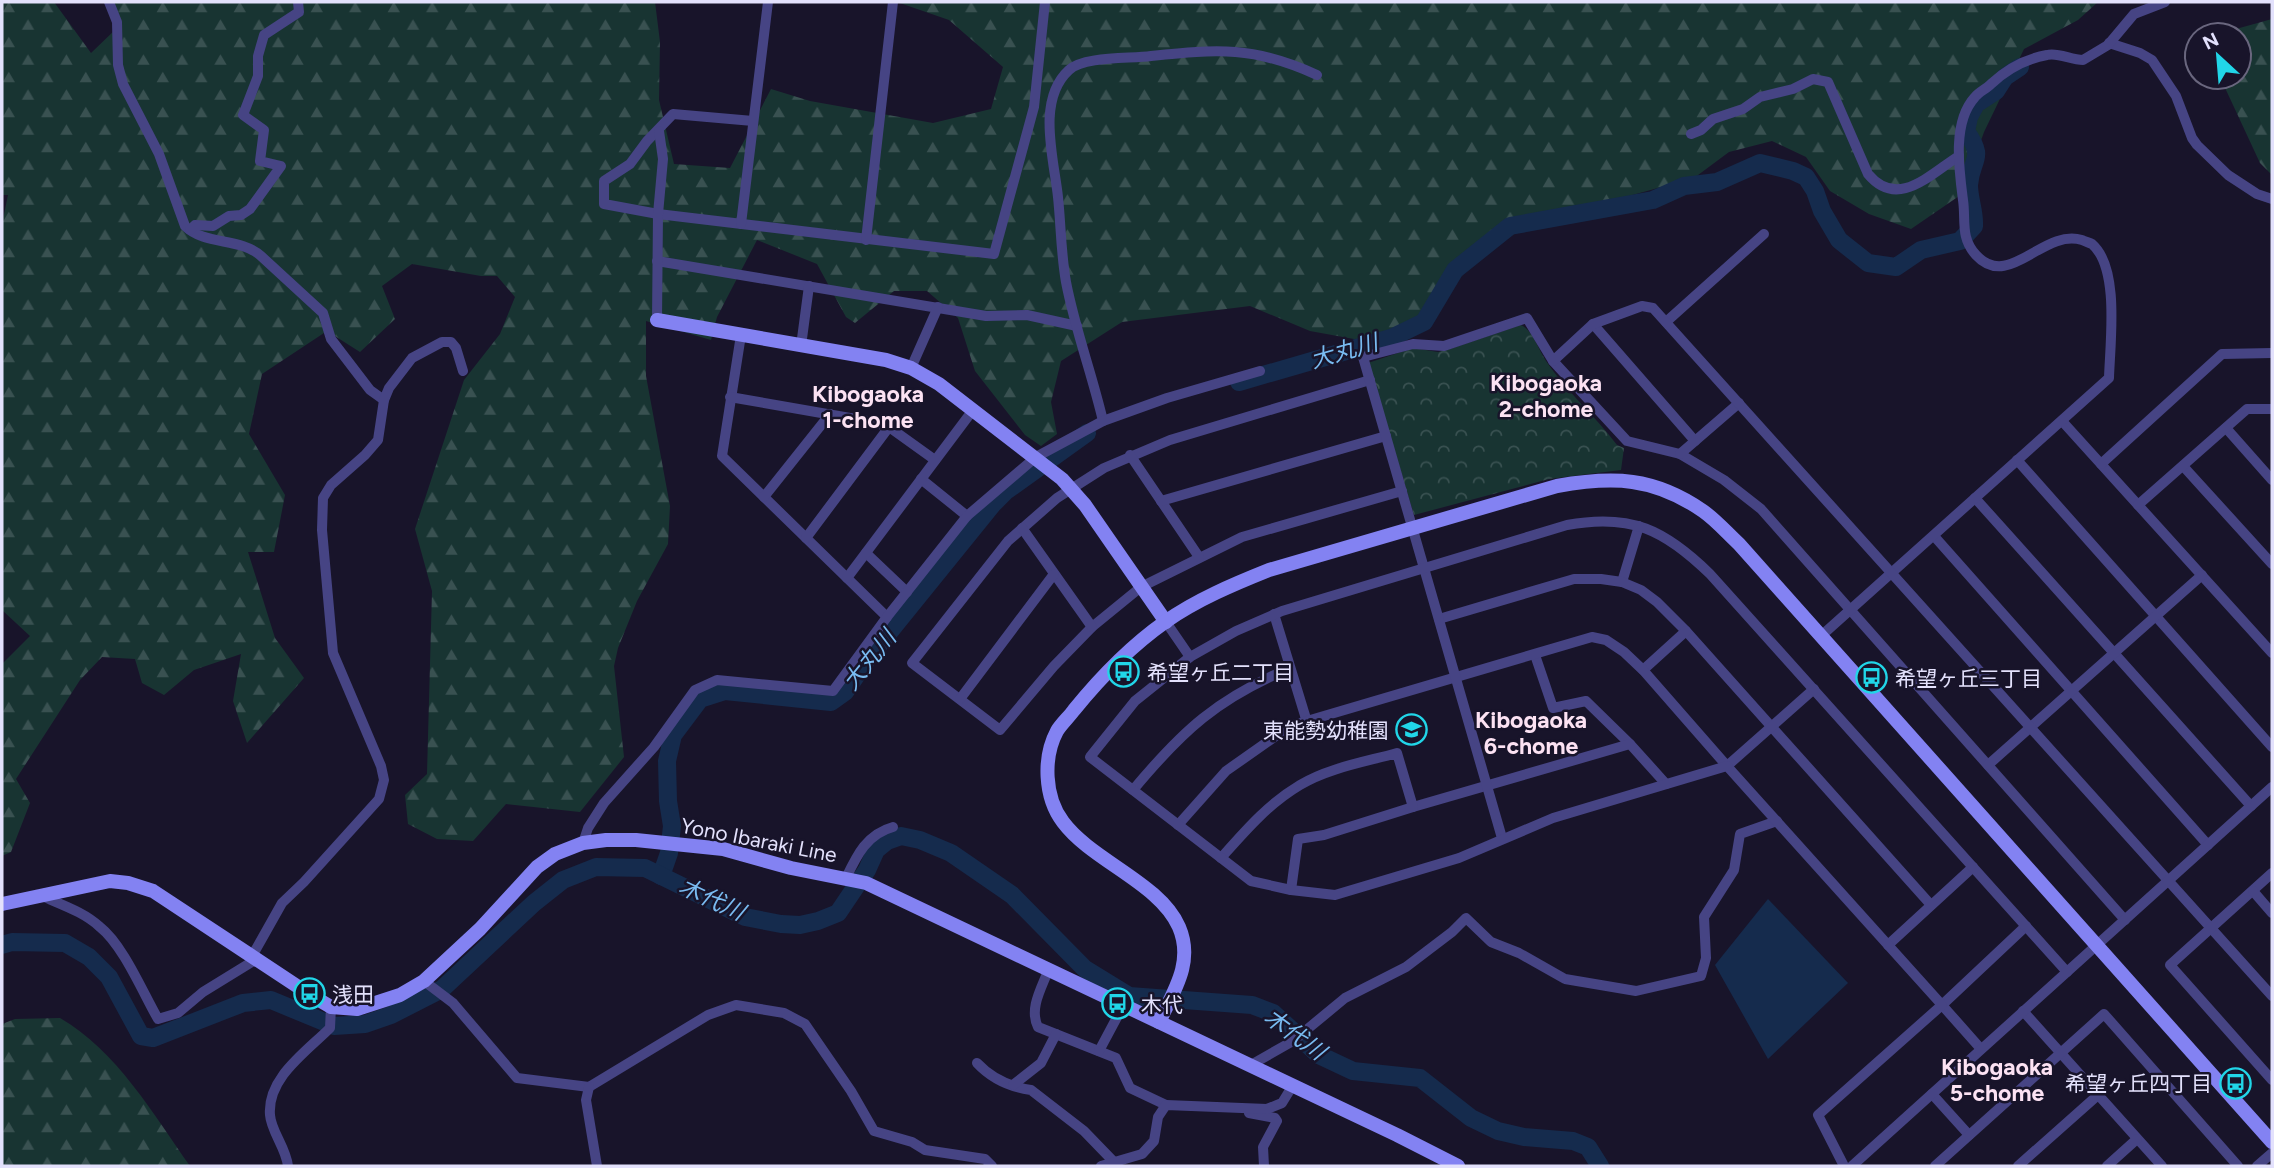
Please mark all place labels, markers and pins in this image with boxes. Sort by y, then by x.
bus stop icon: 希望ヶ丘二丁目 [1107,655,1141,689]
place label: 希望ヶ丘二丁目 [1147,660,1294,685]
bus stop icon: 希望ヶ丘三丁目 [1855,661,1889,695]
place label: 希望ヶ丘三丁目 [1895,666,2042,691]
school or university icon: 東能勢幼稚園 [1395,713,1429,747]
place label: 東能勢幼稚園 [1263,718,1389,743]
bus stop icon: 浅田 [292,977,326,1011]
place label: 浅田 [332,982,374,1007]
bus stop icon: 木代 [1101,987,1135,1021]
place label: 木代 [1141,992,1183,1017]
bus stop icon: 希望ヶ丘四丁目 [2218,1066,2252,1100]
place label: 希望ヶ丘四丁目 [2065,1071,2212,1096]

